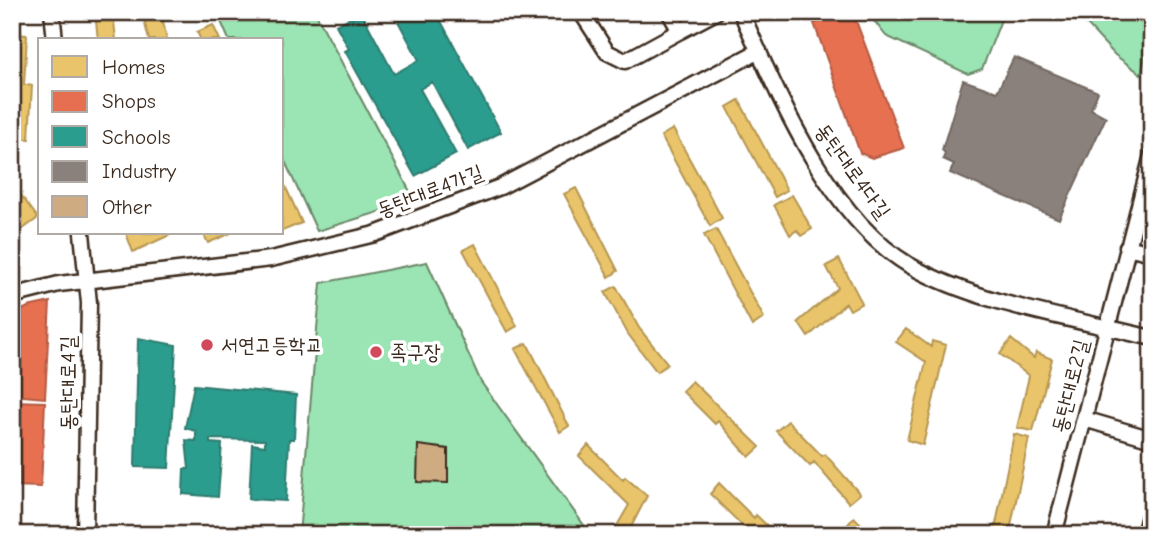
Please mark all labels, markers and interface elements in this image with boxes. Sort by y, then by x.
legend [38,38,284,234]
text: Homes [102,55,165,79]
text: Shops [102,89,156,113]
street label: 동탄대로4다길 [811,119,896,223]
text: Schools [102,125,171,149]
text: Industry [102,159,177,183]
street label: 동탄대로4가길 [374,160,486,222]
text: Other [102,195,152,219]
place label: 서연고등학교 [221,333,322,357]
street label: 동탄대로4길 [56,336,80,430]
marker: 서연고등학교 [199,337,215,353]
street label: 동탄대로2길 [1047,337,1093,435]
place label: 족구장 [390,340,441,364]
marker: 족구장 [368,344,384,360]

